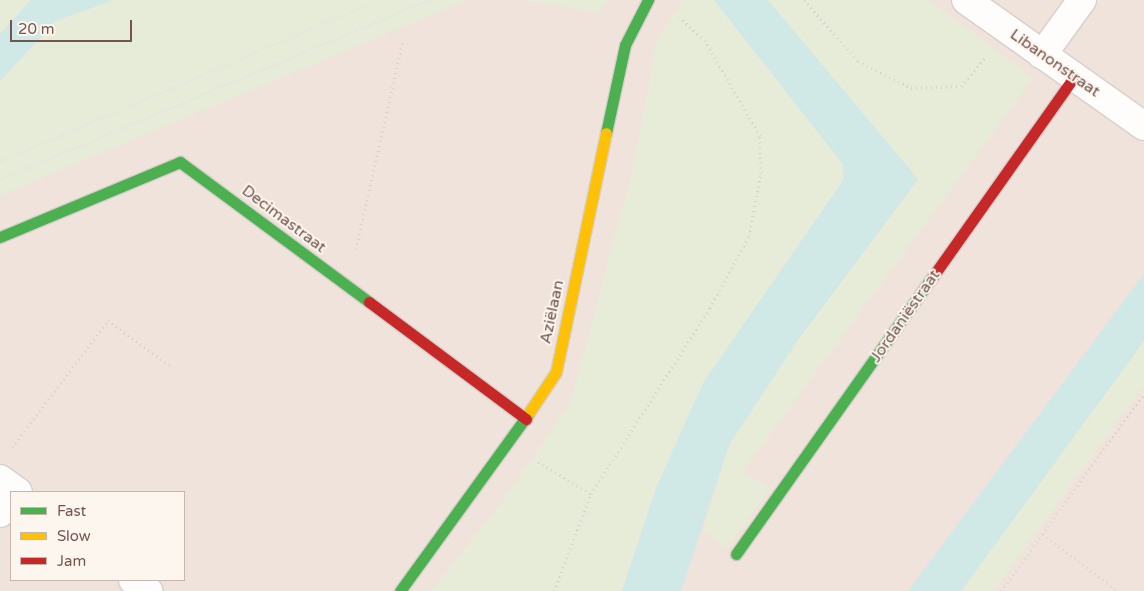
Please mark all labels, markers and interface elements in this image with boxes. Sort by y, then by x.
scale bar [12,10,135,42]
text: 20 m [18,20,55,38]
street label: Libanonstraat [1006,25,1104,101]
street label: Decimastraat [238,181,330,257]
street label: Jordaniëstraat [866,266,944,366]
street label: Aziëlaan [536,278,568,346]
legend [10,491,185,581]
text: Fast [57,502,86,520]
text: Slow [57,527,91,545]
text: Jam [57,552,86,570]

